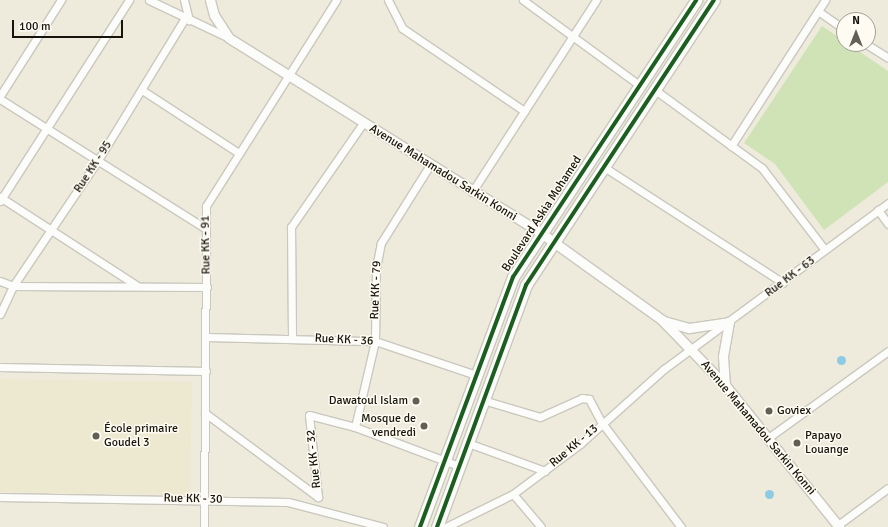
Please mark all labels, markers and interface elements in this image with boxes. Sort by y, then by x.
scale bar [14,12,125,38]
north arrow [836,12,876,52]
text: N [852,14,860,27]
text: 100 m [19,19,51,34]
street label: Avenue Mahamadou Sarkin Konni [367,122,519,224]
street label: Rue KK - 95 [71,138,115,196]
street label: Boulevard Askia Mohamed [499,153,585,275]
street label: Rue KK - 91 [198,215,214,275]
street label: Rue KK - 63 [762,254,818,300]
street label: Rue KK - 79 [368,260,384,320]
street label: Rue KK - 36 [314,331,374,349]
street label: Avenue Mahamadou Sarkin Konni [698,358,818,498]
place label: Dawatoul Islam [329,394,408,408]
marker: Dawatoul Islam [411,396,421,406]
place label: Goviex [777,404,811,418]
marker: Goviex [764,406,774,416]
place label: Mosque de vendredi [361,412,416,440]
marker: Mosque de vendredi [419,421,429,431]
place label: École primaire Goudel 3 [104,422,178,450]
street label: Rue KK - 13 [547,422,601,470]
street label: Rue KK - 32 [304,429,324,489]
place label: Papayo Louange [805,429,849,457]
marker: École primaire Goudel 3 [91,431,101,441]
marker: Papayo Louange [792,438,802,448]
street label: Rue KK - 30 [163,491,223,507]

